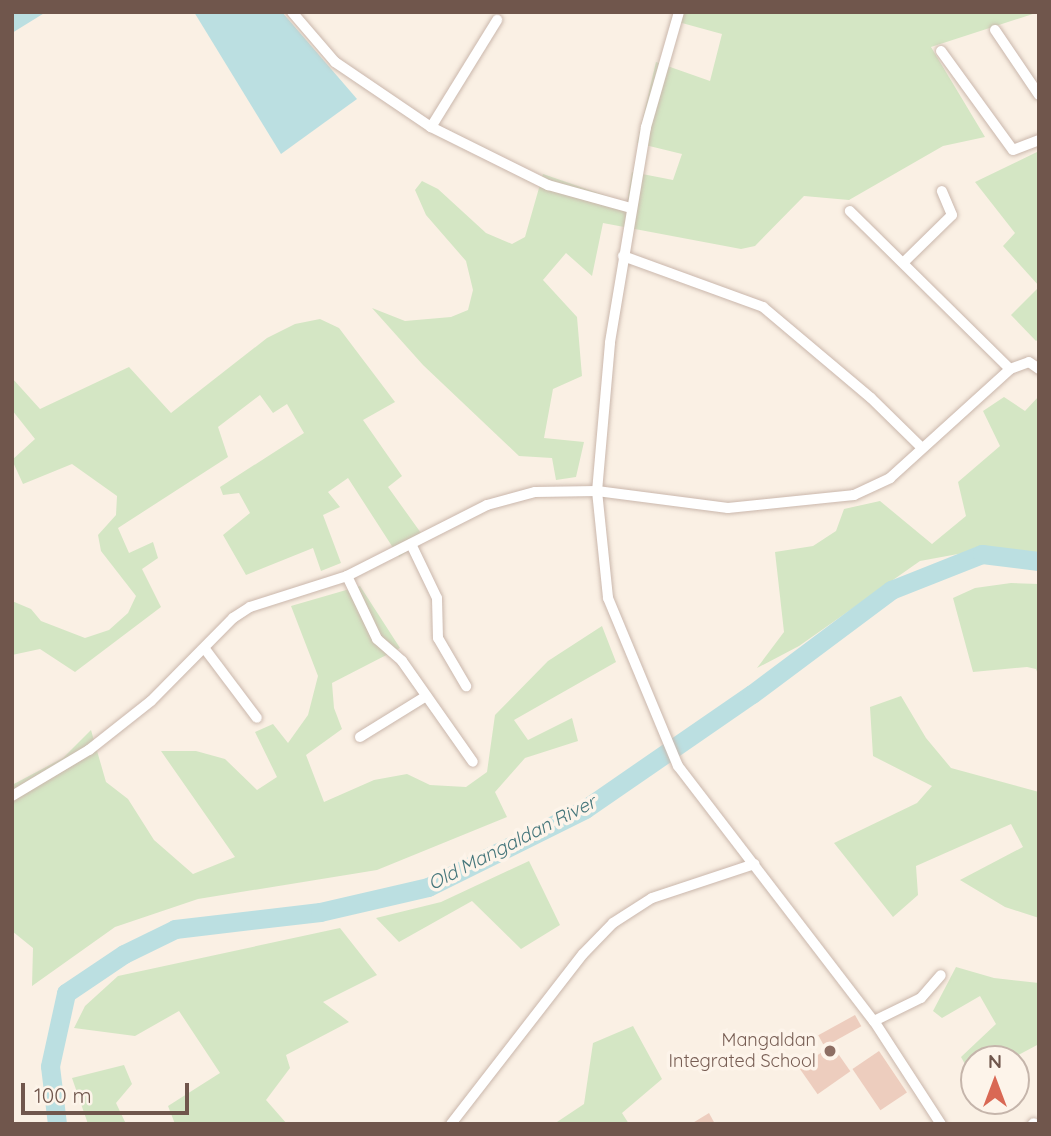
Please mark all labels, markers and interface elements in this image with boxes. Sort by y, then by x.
water label: Old Mangaldan River [424,791,600,895]
place label: Mangaldan Integrated School [669,1030,816,1072]
marker: Mangaldan Integrated School [822,1043,838,1059]
north arrow [960,1045,1030,1115]
text: N [988,1049,1002,1073]
scale bar [24,1070,192,1114]
text: 100 m [34,1082,92,1108]

